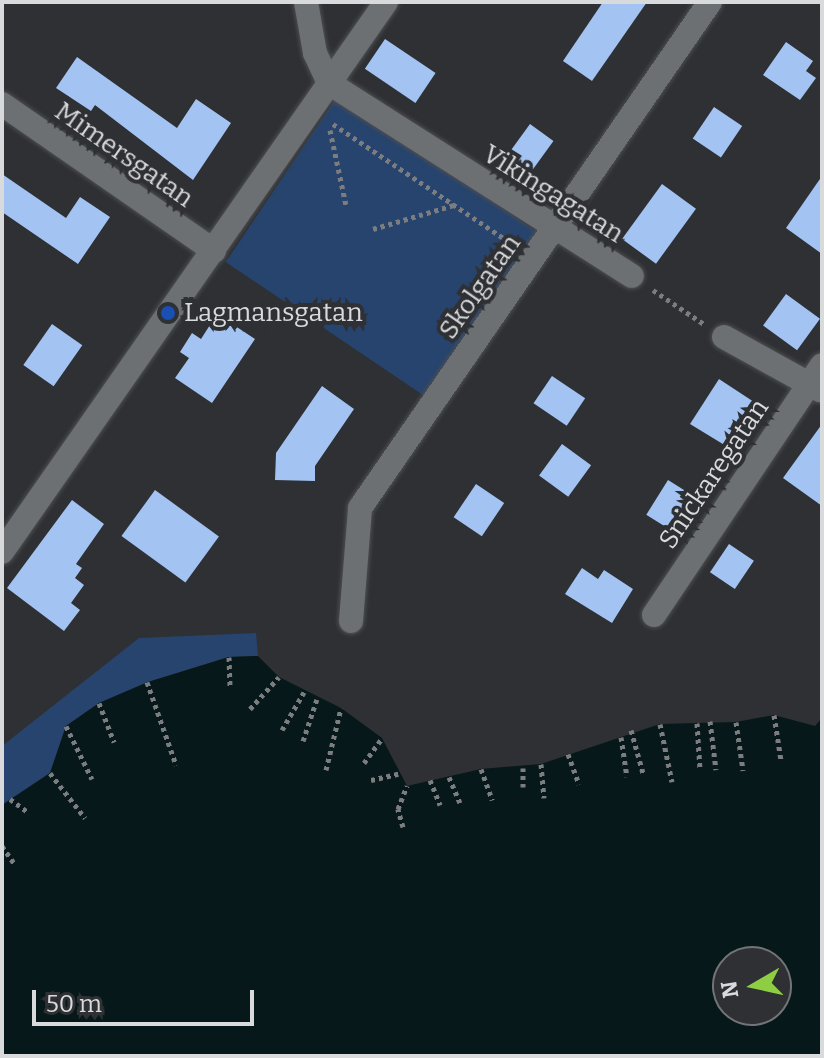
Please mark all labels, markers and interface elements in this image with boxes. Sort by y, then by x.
street label: Mimersgatan [49,96,199,214]
street label: Vikingagatan [477,138,629,250]
street label: Skolgatan [433,229,527,345]
place label: Lagmansgatan [184,297,363,329]
marker: Lagmansgatan [159,304,177,322]
street label: Snickaregatan [653,393,775,555]
north arrow [712,946,792,1026]
scale bar [36,974,258,1024]
text: N [715,979,744,1000]
text: 50 m [46,990,102,1018]

